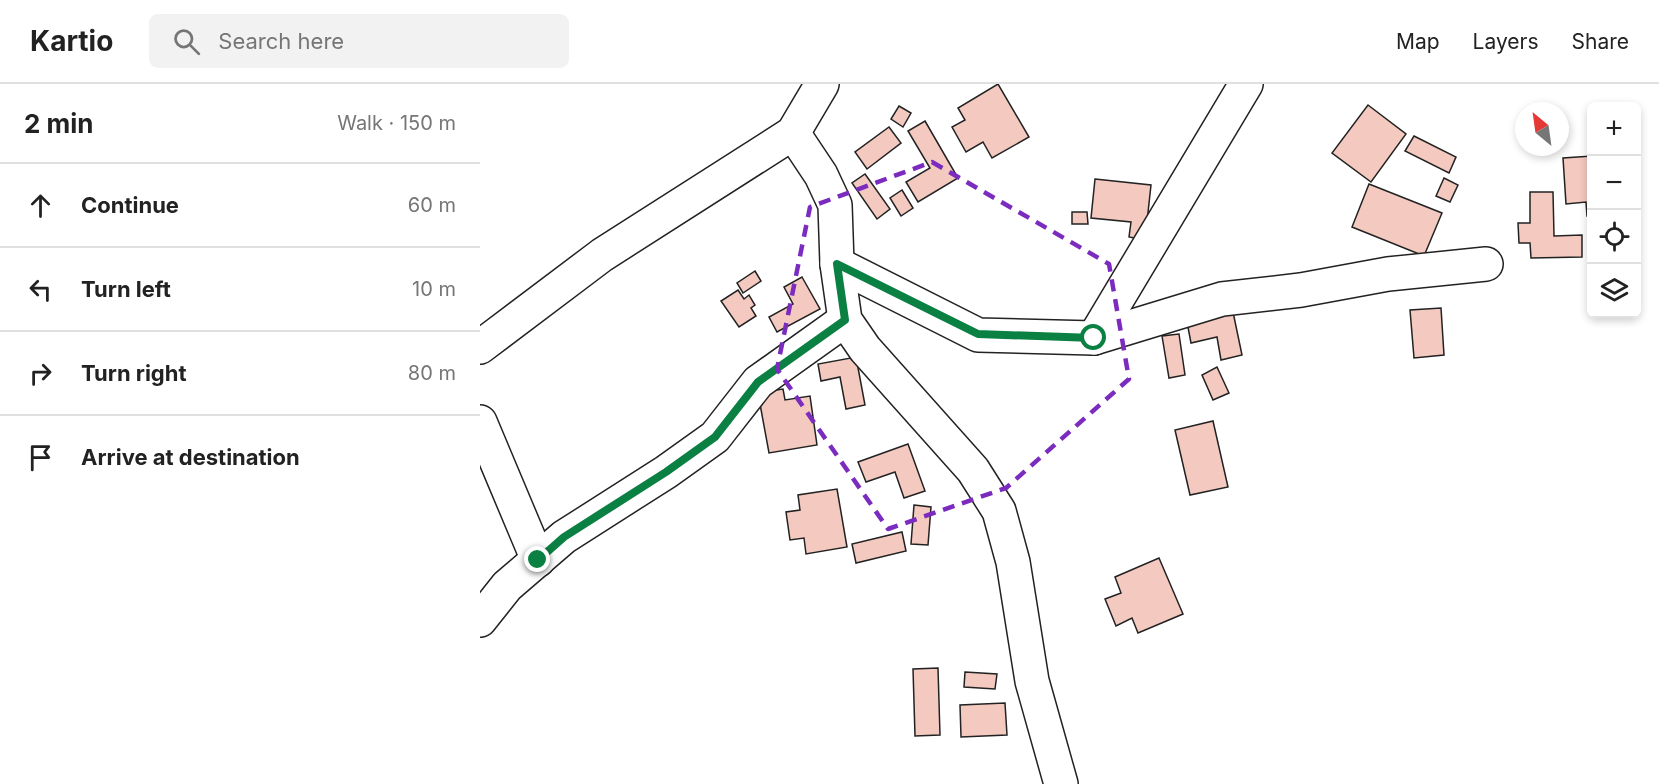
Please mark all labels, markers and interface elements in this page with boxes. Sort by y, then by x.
search box [149,14,569,68]
text: Kartio [30,24,113,58]
icon: search [170,25,203,58]
text: Search here [218,28,344,54]
text: Map [1396,29,1440,54]
text: Layers [1473,29,1539,54]
text: Share [1572,29,1629,54]
north arrow [1515,102,1569,156]
map controls [1587,102,1641,318]
button: + [1587,102,1641,156]
text: 2 min [24,108,94,139]
text: Walk · 150 m [337,111,456,135]
button: − [1587,156,1641,210]
icon: ahead [24,189,57,222]
text: Continue [81,192,179,218]
text: 60 m [408,193,456,217]
button: locate [1587,210,1641,264]
button: layers [1587,264,1641,318]
icon: left [24,273,57,306]
text: Turn left [81,276,171,302]
text: 10 m [412,277,456,301]
route start [1080,324,1106,350]
icon: right [24,357,57,390]
text: Turn right [81,360,187,386]
text: 80 m [408,361,456,385]
icon: arrive [24,441,57,474]
text: Arrive at destination [81,444,300,470]
route end [524,546,550,572]

